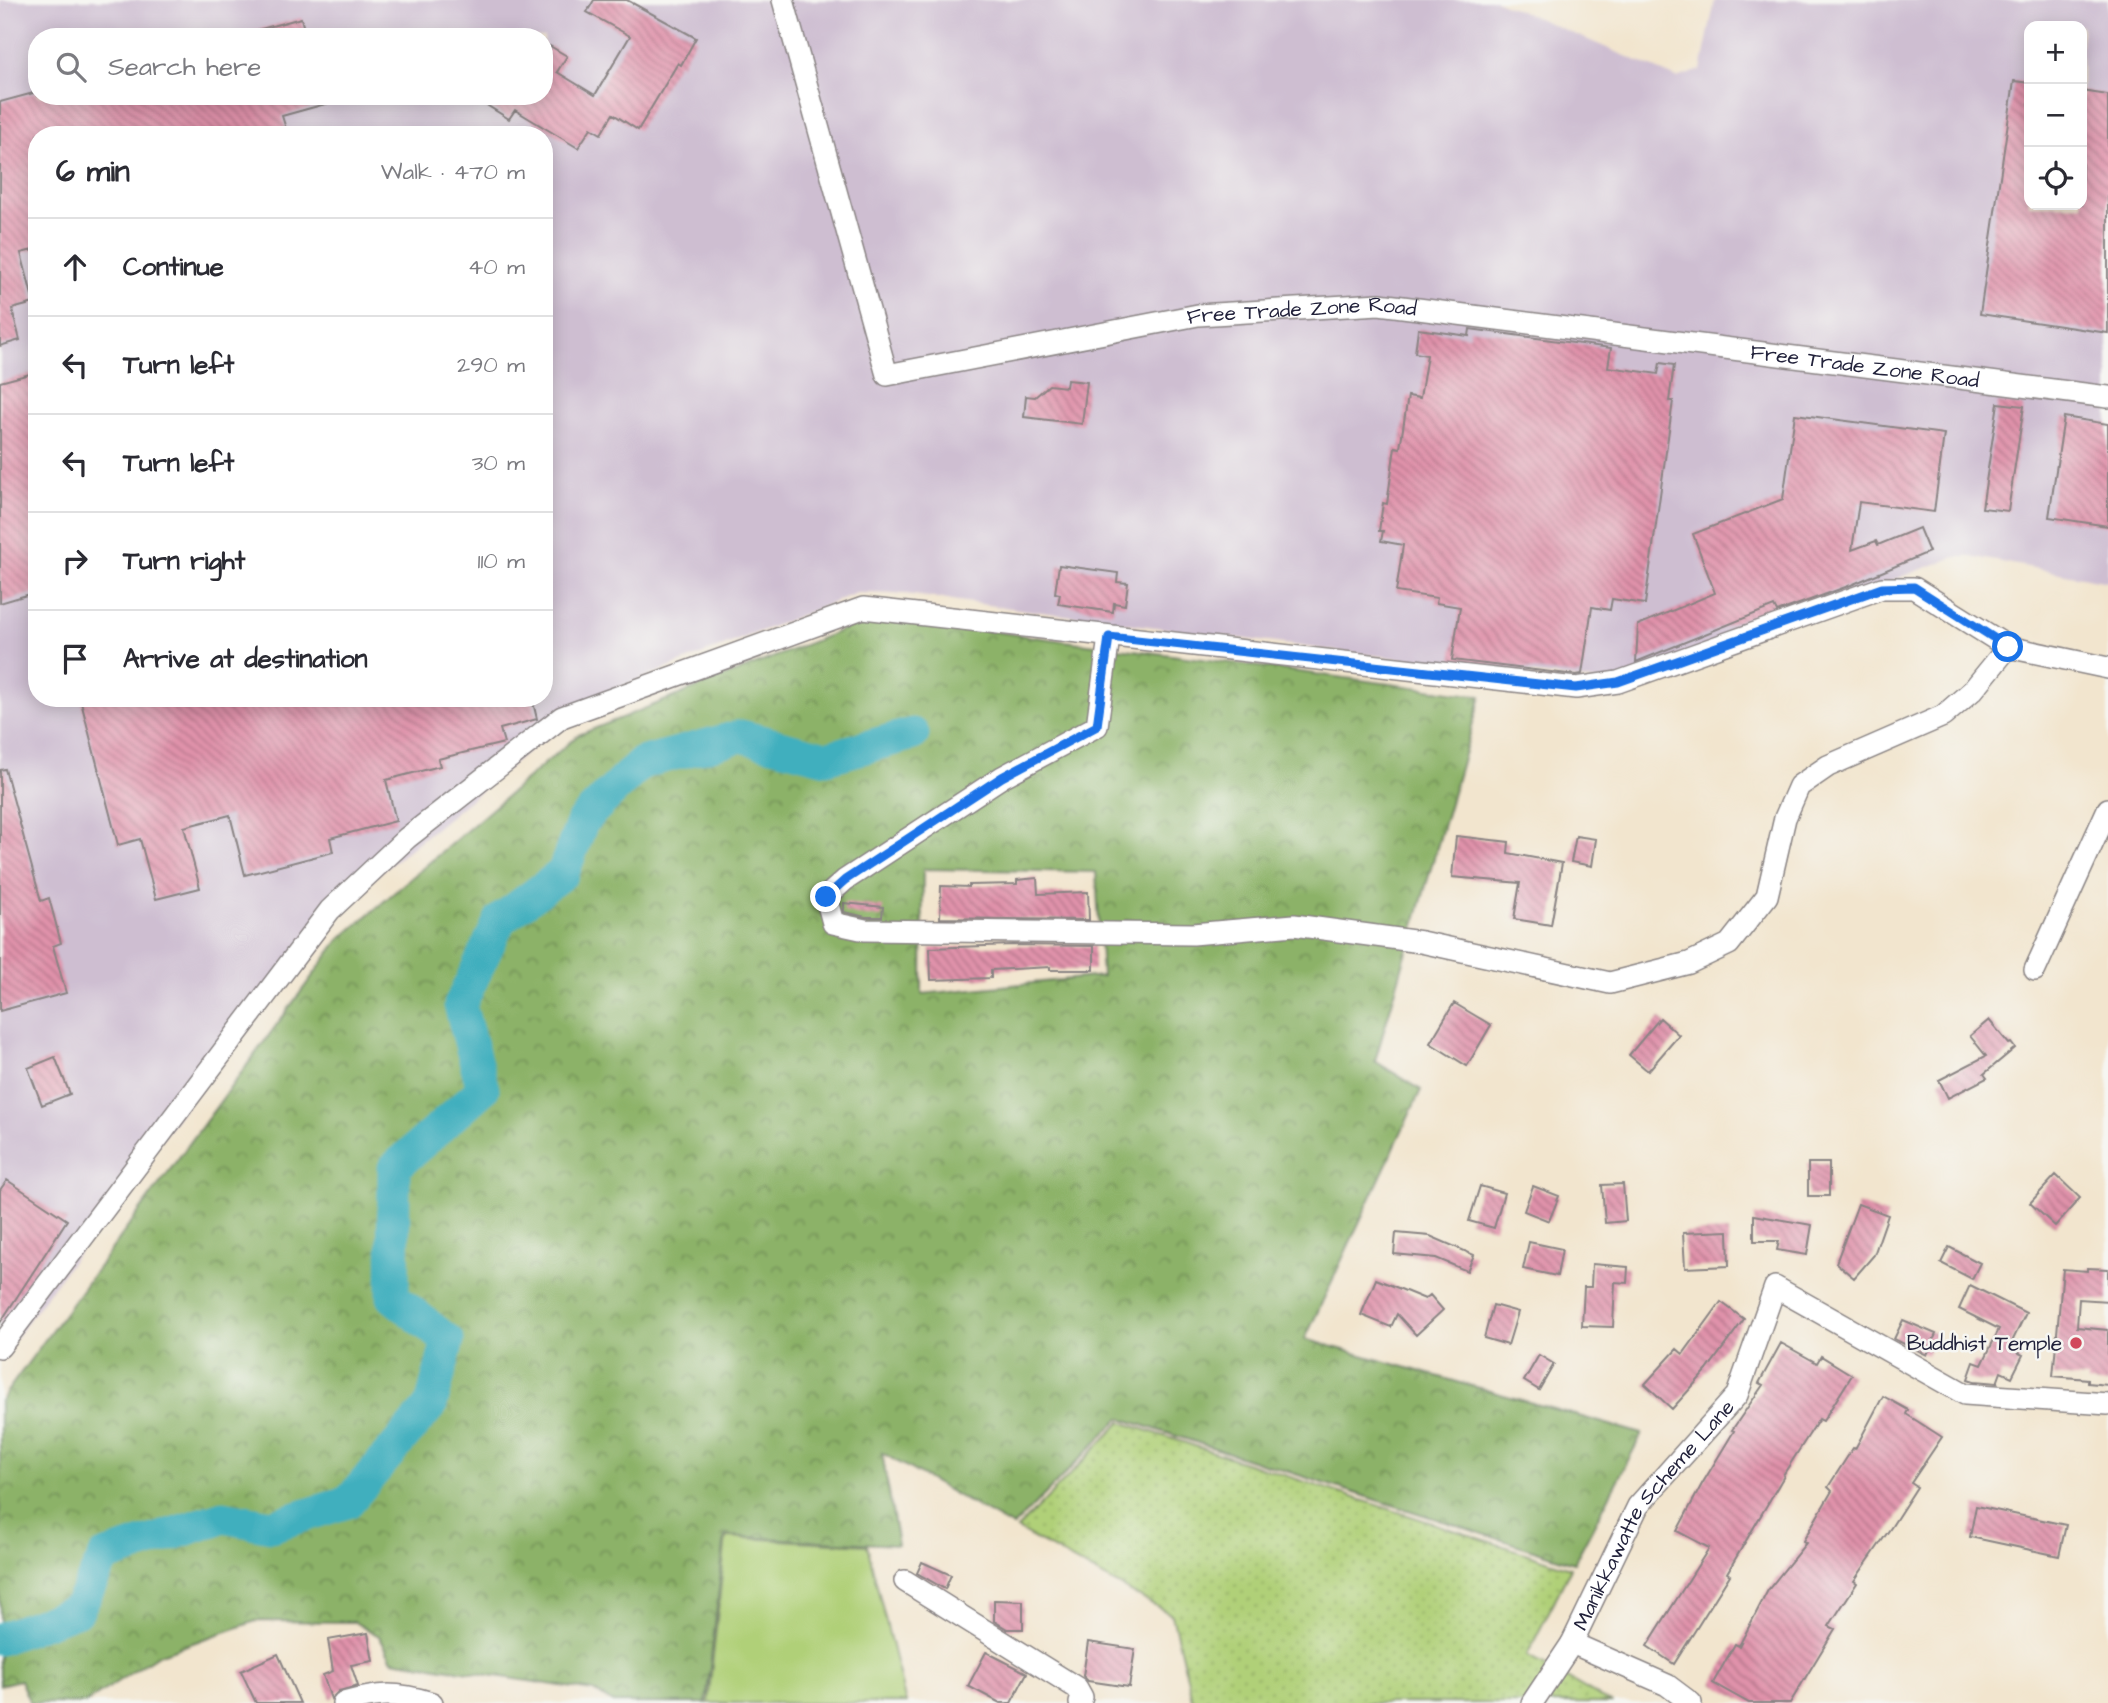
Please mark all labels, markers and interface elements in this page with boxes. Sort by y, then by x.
map controls [2024,21,2087,210]
button: + [2024,21,2087,84]
search box [28,28,553,105]
icon: search [52,48,90,86]
text: Search here [108,49,261,85]
button: − [2024,84,2087,147]
button: locate [2024,147,2087,210]
text: 6 min [56,151,130,193]
text: Walk · 470 m [381,156,525,188]
icon: ahead [56,248,94,286]
text: Continue [123,249,224,285]
text: 40 m [468,251,525,283]
street label: Free Trade Zone Road [1185,290,1419,332]
street label: Free Trade Zone Road [1749,338,1981,395]
icon: left [56,346,94,384]
text: Turn left [123,347,234,383]
text: 290 m [457,349,525,381]
icon: left [56,444,94,482]
text: Turn left [123,445,234,481]
text: 30 m [472,447,525,479]
icon: right [56,542,94,580]
text: Turn right [123,543,245,579]
text: 110 m [477,545,525,577]
route start [1992,631,2023,662]
icon: arrive [56,640,94,678]
text: Arrive at destination [123,641,368,677]
route end [810,881,841,912]
place label: Buddhist Temple [1907,1329,2062,1359]
marker: Buddhist Temple [2068,1335,2084,1351]
street label: Manikkawatte Scheme Lane [1566,1393,1741,1635]

